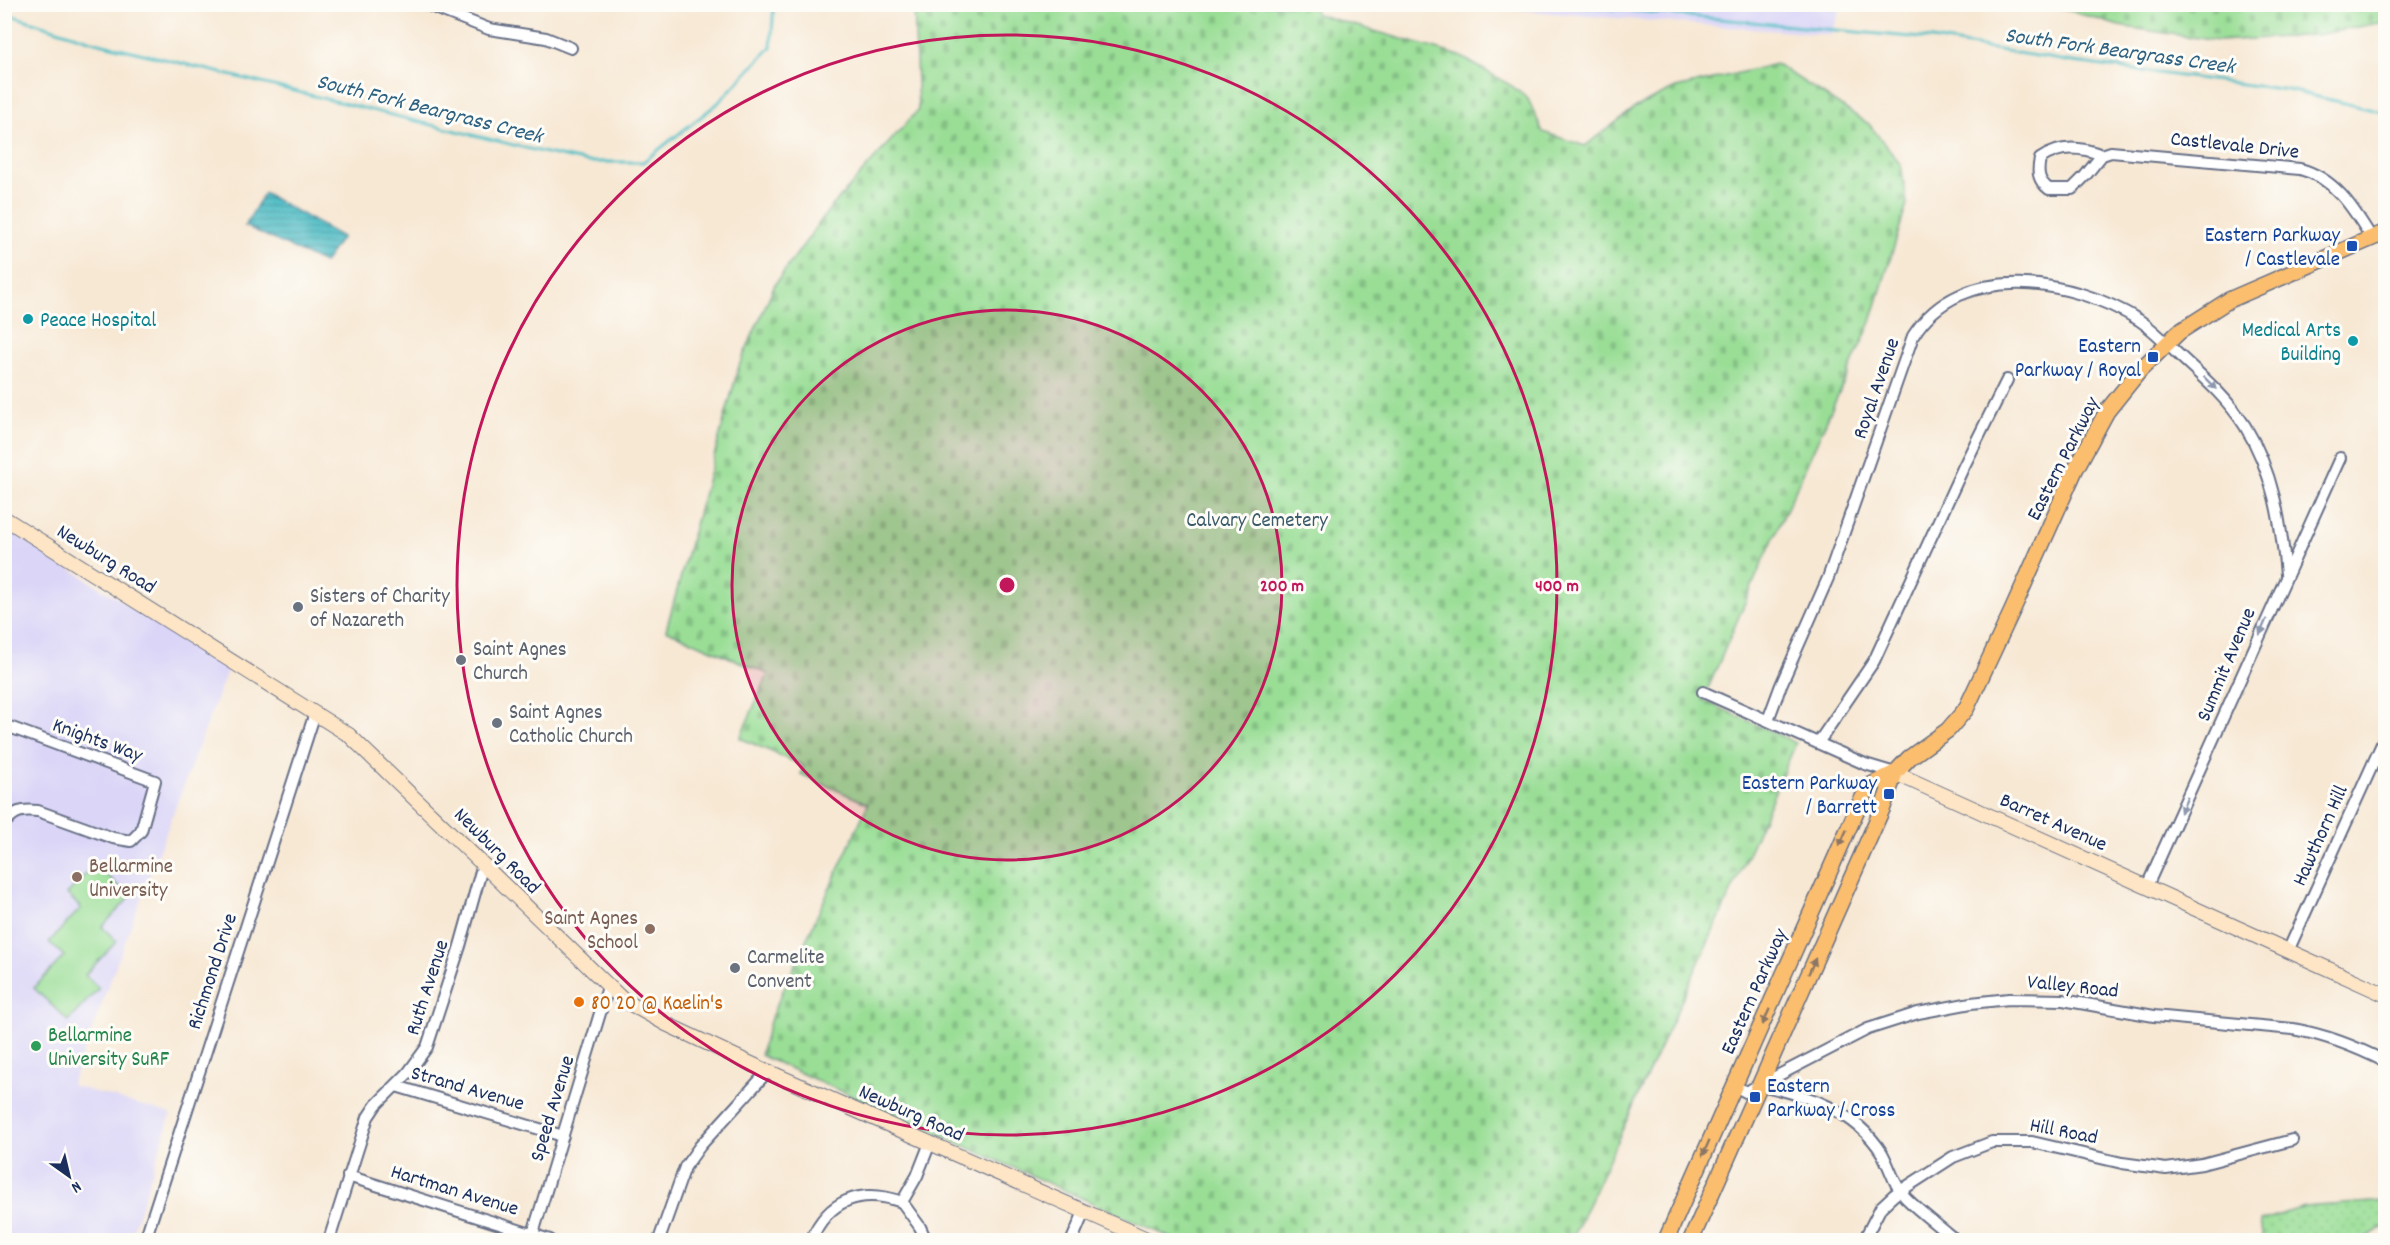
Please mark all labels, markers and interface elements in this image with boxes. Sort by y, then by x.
water label: South Fork Beargrass Creek [2003,21,2238,84]
water label: South Fork Beargrass Creek [313,67,547,154]
street label: Castlevale Drive [2169,125,2300,169]
place label: Eastern Parkway / Castlevale [2205,222,2340,276]
marker: Eastern Parkway / Castlevale [2345,239,2359,253]
place label: Peace Hospital [40,307,156,337]
marker: Peace Hospital [21,312,35,326]
place label: Medical Arts Building [2242,317,2341,371]
place label: Eastern Parkway / Royal [2015,333,2141,387]
street label: Royal Avenue [1847,334,1909,444]
marker: Medical Arts Building [2346,334,2360,348]
marker: Eastern Parkway / Royal [2146,350,2160,364]
one-way arrow [2203,376,2217,390]
street label: Eastern Parkway [2021,392,2109,526]
park label: Calvary Cemetery [1186,507,1328,537]
street label: Newburg Road [50,518,161,603]
centre of rings [997,575,1017,595]
text: 200 m [1260,575,1304,600]
text: 400 m [1535,575,1579,600]
place label: Sisters of Charity of Nazareth [310,583,450,637]
marker: Sisters of Charity of Nazareth [291,600,305,614]
street label: Summit Avenue [2190,604,2265,727]
one-way arrow [2258,619,2268,637]
place label: Saint Agnes Church [473,636,567,690]
marker: Saint Agnes Church [454,653,468,667]
place label: Saint Agnes Catholic Church [509,699,633,753]
street label: Knights Way [48,712,147,772]
marker: Saint Agnes Catholic Church [490,716,504,730]
place label: Eastern Parkway / Barrett [1742,770,1877,824]
street label: Hawthorn Hill [2286,781,2357,892]
marker: Eastern Parkway / Barrett [1882,787,1896,801]
street label: Barret Avenue [1994,787,2111,861]
one-way arrow [2179,797,2189,815]
street label: Newburg Road [446,802,546,902]
one-way arrow [1838,830,1848,848]
place label: Bellarmine University [89,853,173,907]
marker: Bellarmine University [70,870,84,884]
place label: Saint Agnes School [544,905,638,959]
street label: Richmond Drive [181,910,247,1034]
marker: Saint Agnes School [643,922,657,936]
street label: Eastern Parkway [1715,924,1797,1060]
street label: Ruth Avenue [399,936,458,1040]
place label: Carmelite Convent [747,944,825,998]
one-way arrow [1807,957,1817,975]
marker: Carmelite Convent [728,961,742,975]
street label: Valley Road [2025,968,2120,1008]
place label: 80 20 @ Kaelin's [591,990,723,1020]
marker: 80 20 @ Kaelin's [572,995,586,1009]
one-way arrow [1761,1009,1771,1027]
place label: Bellarmine University SuRF [48,1022,170,1076]
marker: Bellarmine University SuRF [29,1039,43,1053]
street label: Speed Avenue [524,1052,584,1166]
street label: Strand Avenue [407,1059,527,1120]
place label: Eastern Parkway / Cross [1767,1073,1895,1127]
street label: Newburg Road [853,1078,968,1151]
marker: Eastern Parkway / Cross [1748,1090,1762,1104]
street label: Hill Road [2027,1112,2100,1154]
one-way arrow [1701,1140,1711,1158]
north arrow [39,1146,99,1206]
street label: Hartman Avenue [386,1158,522,1226]
text: N [66,1175,86,1198]

